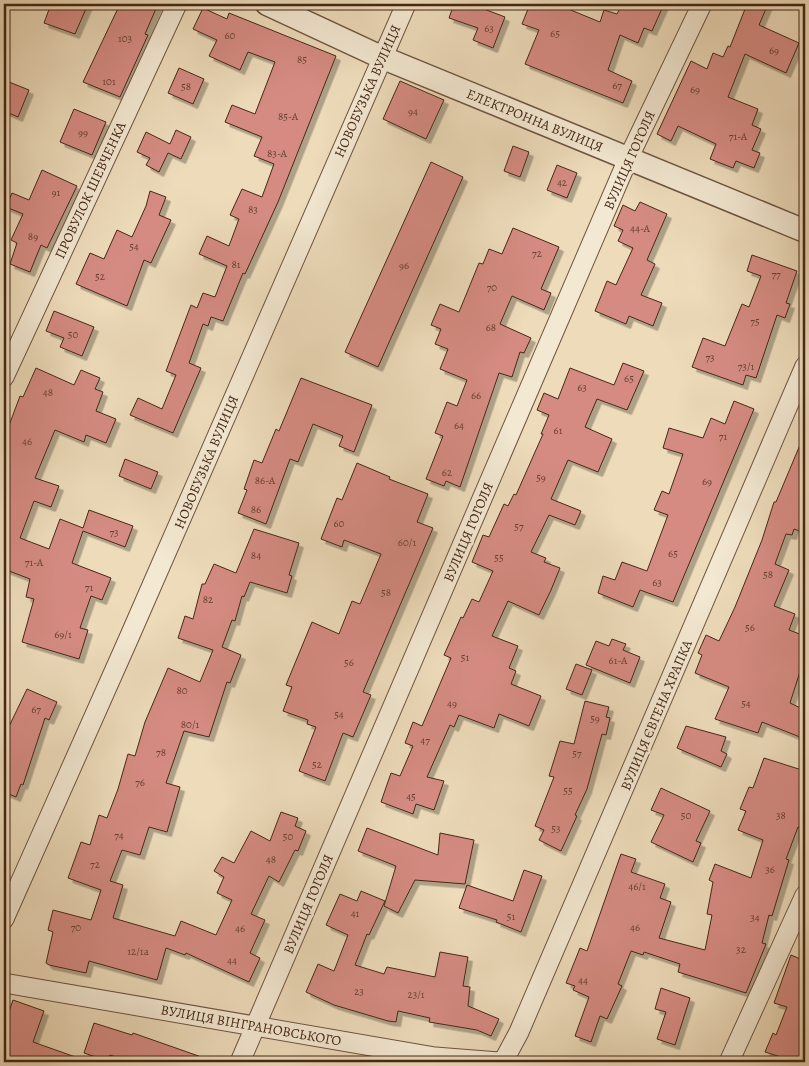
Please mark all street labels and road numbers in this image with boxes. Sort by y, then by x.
street label: НОВОБУЗЬКА ВУЛИЦЯ [330,22,405,161]
street label: ЕЛЕКТРОННА ВУЛИЦЯ [464,84,606,157]
street label: ВУЛИЦЯ ГОГОЛЯ [599,108,660,213]
street label: ПРОВУЛОК ШЕВЧЕНКА [50,118,131,262]
street label: НОВОБУЗЬКА ВУЛИЦЯ [170,392,243,532]
street label: ВУЛИЦЯ ГОГОЛЯ [439,479,498,585]
street label: ВУЛИЦЯ ЄВГЕНА ХРАПКА [616,636,697,793]
street label: ВУЛИЦЯ ГОГОЛЯ [279,851,338,957]
street label: ВУЛИЦЯ ВІНГРАНОВСЬКОГО [159,1000,343,1051]

